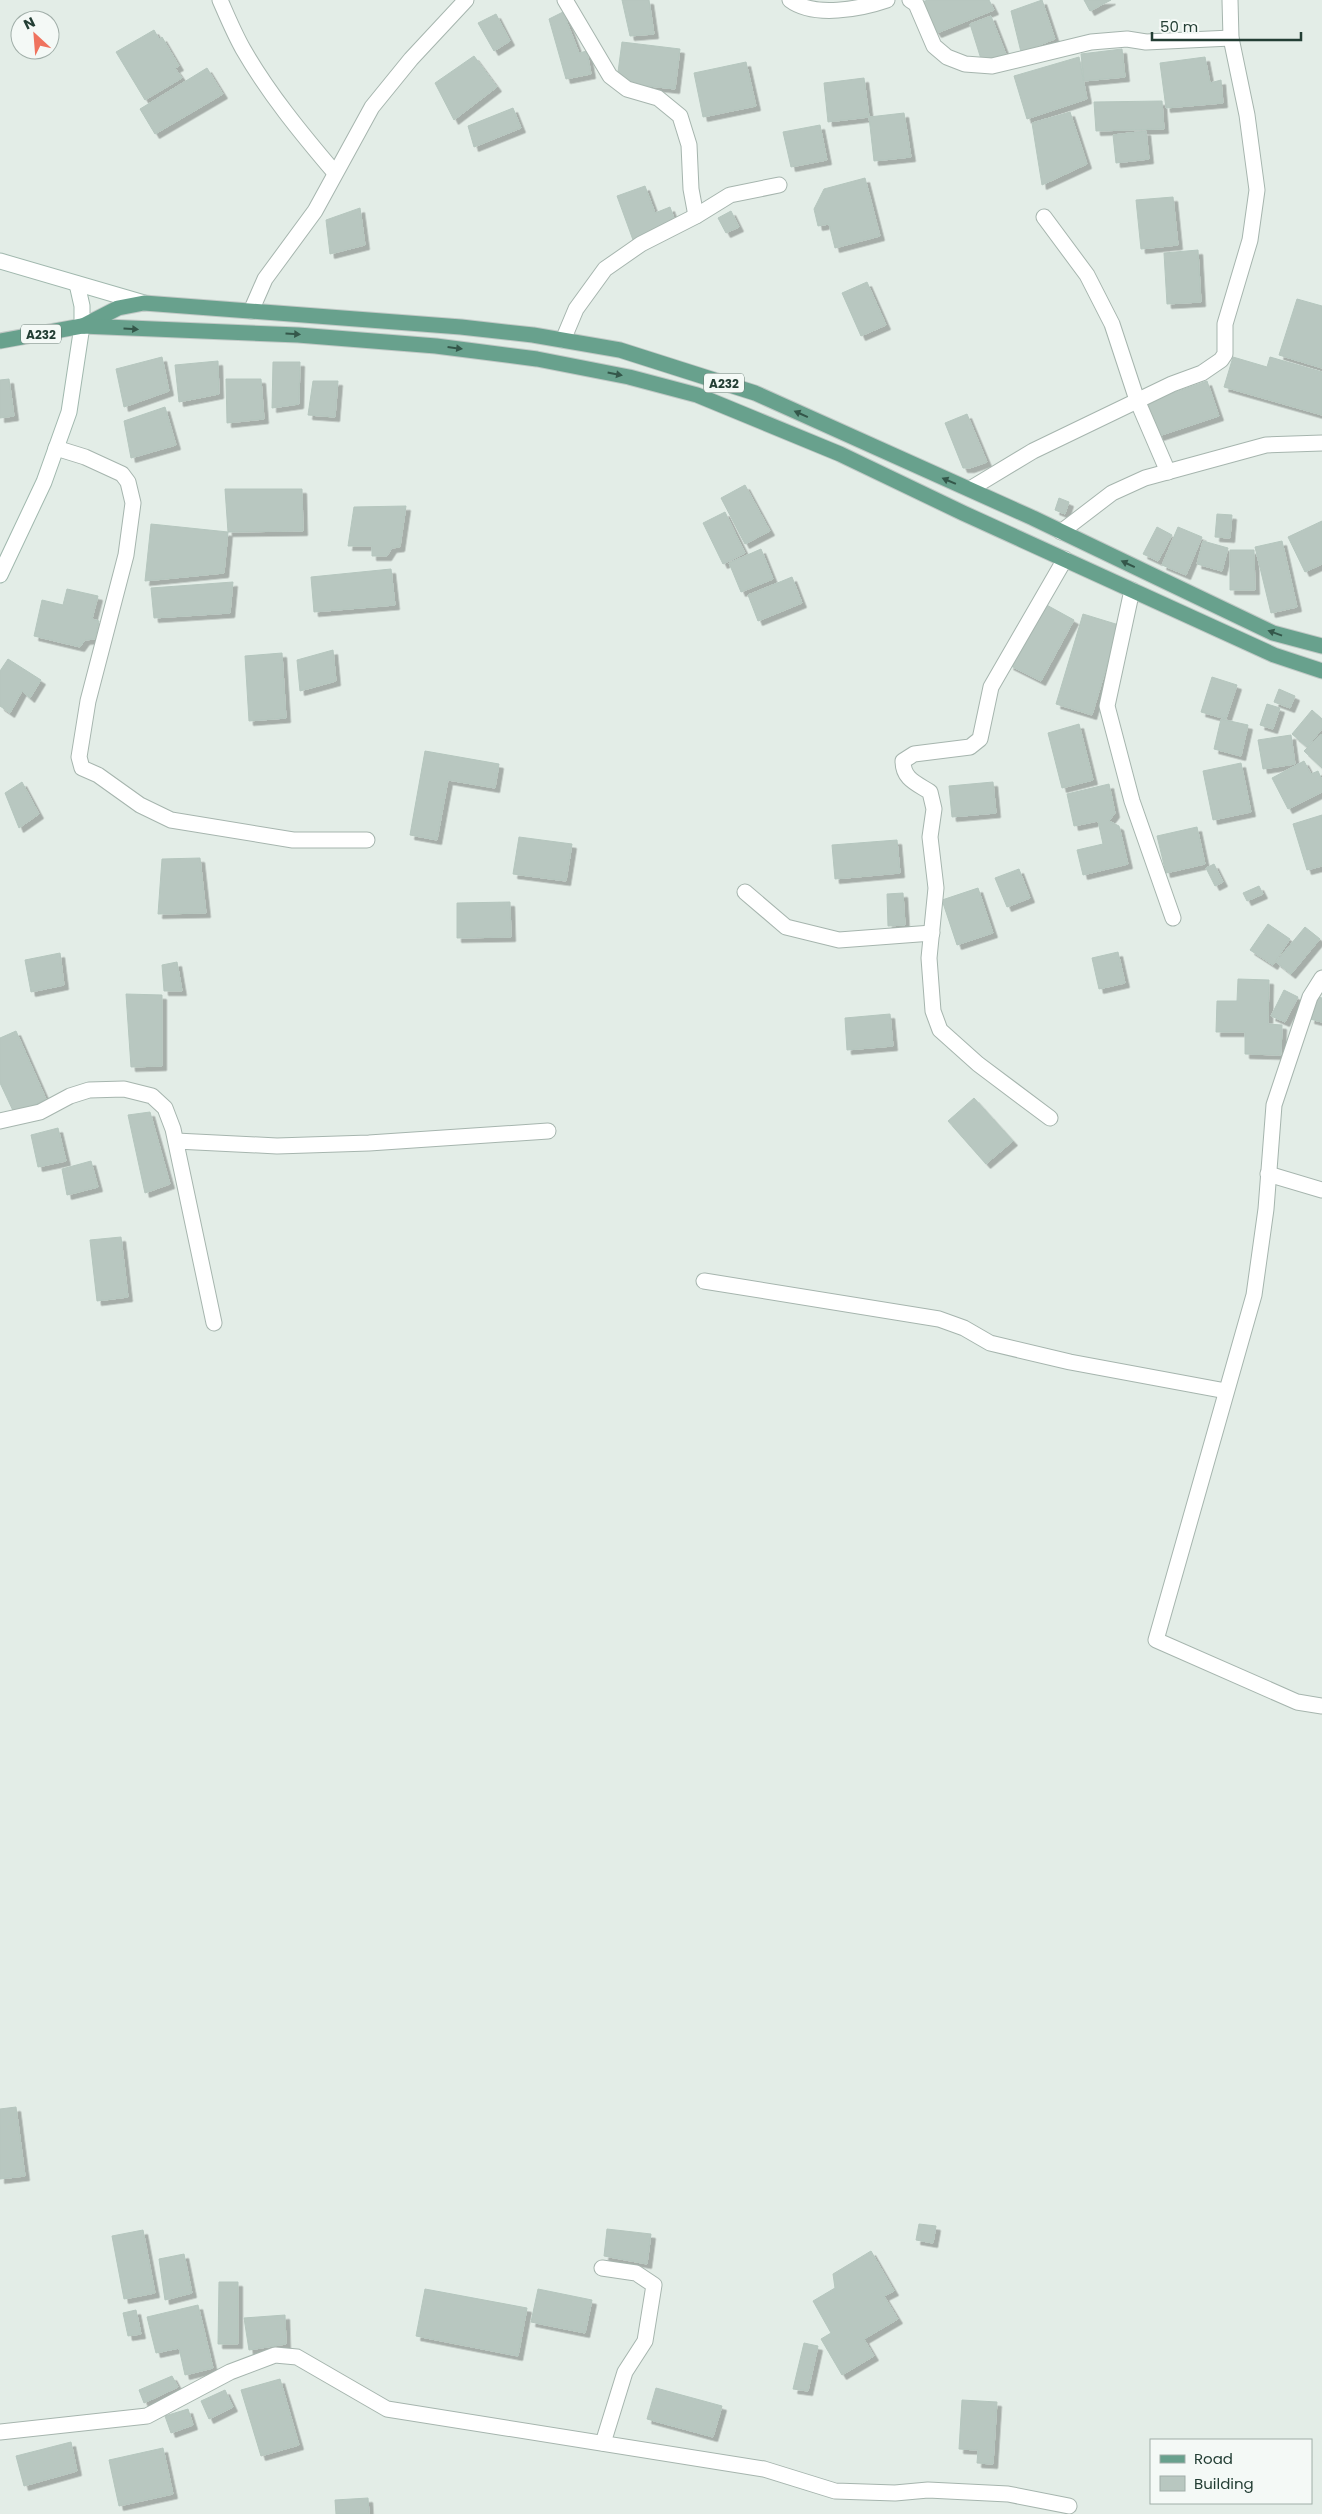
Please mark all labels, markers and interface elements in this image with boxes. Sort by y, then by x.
north arrow [10,10,60,60]
scale bar [1152,10,1301,42]
text: N [20,12,38,35]
text: 50 m [1160,16,1198,37]
road number: A232 [21,324,61,344]
one-way arrow [123,326,139,334]
one-way arrow [285,331,301,339]
one-way arrow [447,344,463,352]
one-way arrow [608,371,624,379]
road number: A232 [704,373,744,392]
one-way arrow [794,409,808,417]
one-way arrow [942,476,956,484]
one-way arrow [1121,560,1135,568]
one-way arrow [1267,629,1282,637]
legend [1150,2439,1312,2504]
text: Road [1194,2448,1233,2469]
text: Building [1194,2473,1254,2494]

